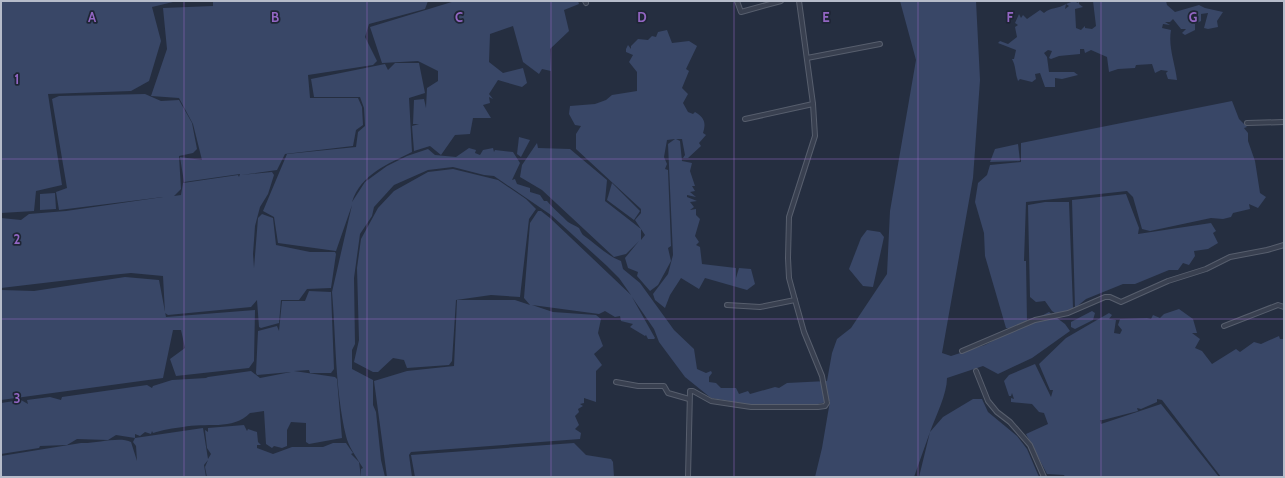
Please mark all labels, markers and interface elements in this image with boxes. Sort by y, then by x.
text: A [88,9,97,25]
text: B [271,9,279,25]
text: C [455,9,463,25]
text: D [637,9,647,25]
text: E [822,9,830,25]
text: F [1007,9,1014,25]
text: G [1189,9,1198,25]
text: 1 [15,71,19,87]
text: 2 [14,231,21,247]
text: 3 [13,390,21,406]

